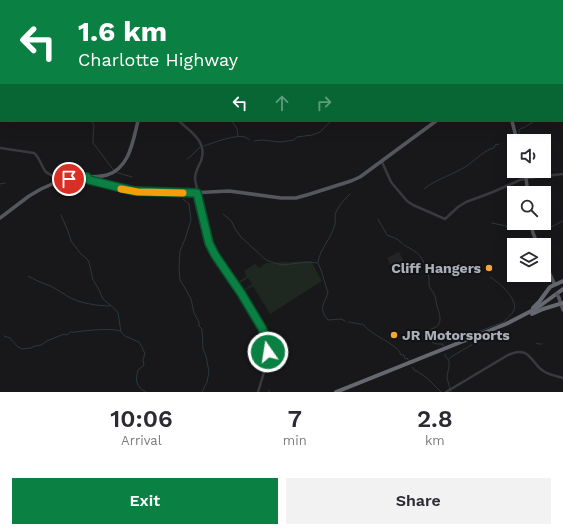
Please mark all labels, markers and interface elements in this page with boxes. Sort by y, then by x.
text: 1.6 km [78,15,167,48]
icon: left [12,16,64,68]
text: Charlotte Highway [78,49,238,70]
icon: left [229,92,251,114]
icon: ahead [271,92,293,114]
icon: right [313,92,335,114]
map controls [507,134,551,282]
button: sound [507,134,551,178]
pin [52,162,86,196]
icon: arrive [58,168,80,190]
button: search [507,186,551,230]
button: layers [507,238,551,282]
place label: Cliff Hangers [391,260,482,276]
marker: Cliff Hangers [484,263,494,273]
place label: JR Motorsports [402,327,510,343]
marker: JR Motorsports [389,330,399,340]
position arrow [247,331,289,373]
text: 10:06 [110,405,173,433]
text: 7 [288,405,302,433]
text: 2.8 [417,405,453,433]
text: Arrival [121,433,162,448]
text: min [283,433,307,448]
text: km [425,433,445,448]
button: Exit [12,478,278,524]
button: Share [286,478,551,524]

